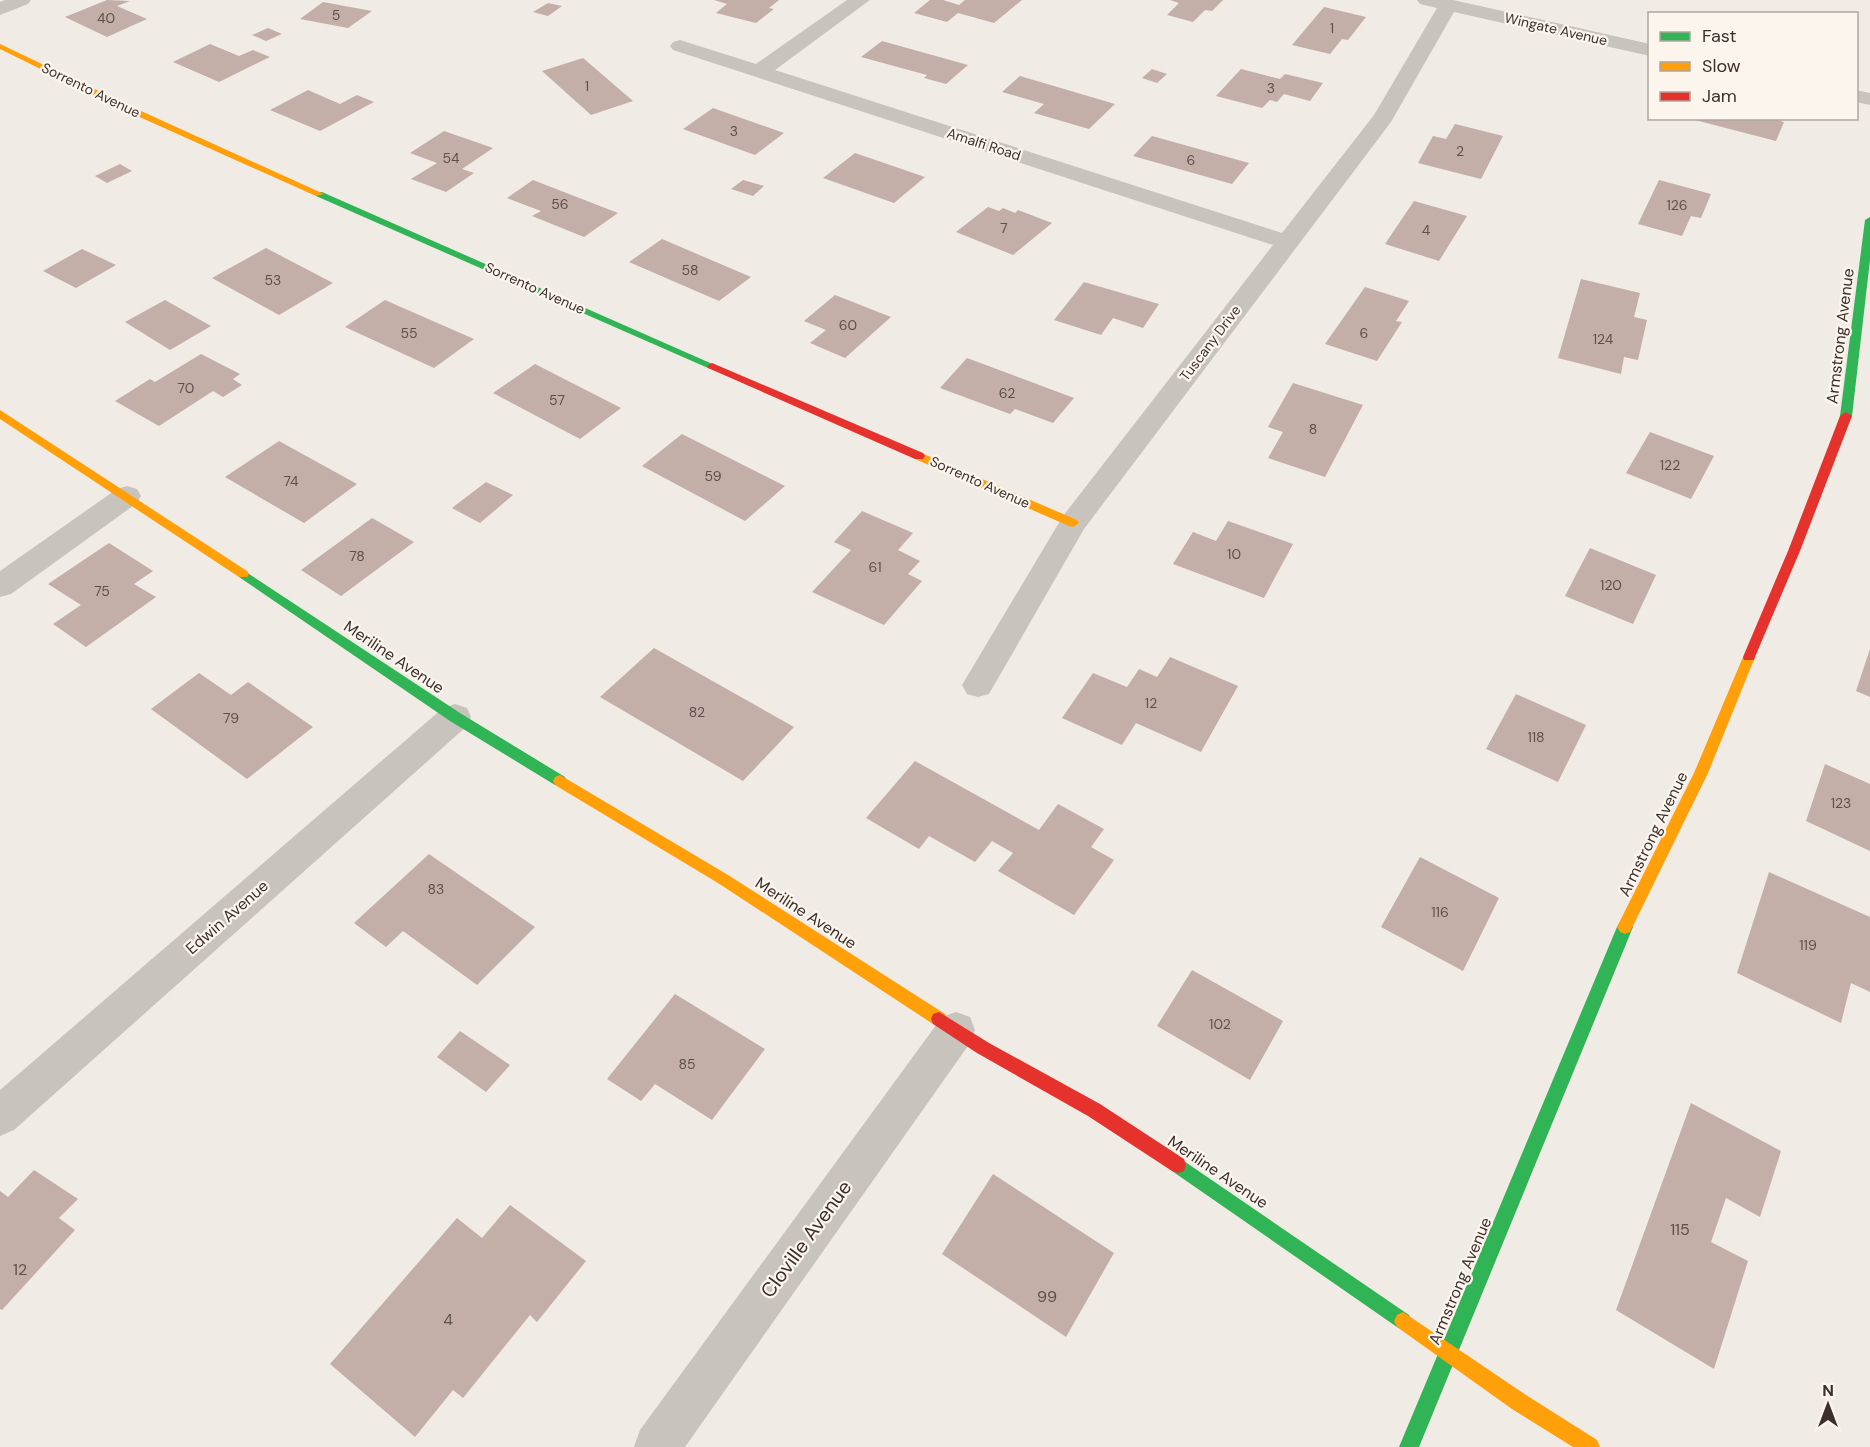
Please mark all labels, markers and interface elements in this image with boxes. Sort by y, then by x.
house number: 5 [332,6,340,24]
street label: Wingate Avenue [1503,8,1609,50]
house number: 40 [97,9,115,27]
legend [1648,12,1858,120]
house number: 1 [1330,19,1334,37]
text: Fast [1702,24,1737,48]
text: Slow [1702,54,1741,78]
street label: Sorrento Avenue [39,58,143,122]
house number: 1 [585,77,589,95]
house number: 3 [1267,79,1275,97]
text: Jam [1702,84,1737,108]
house number: 3 [730,122,738,140]
street label: Amalfi Road [945,124,1023,164]
house number: 2 [1456,142,1464,160]
house number: 54 [442,149,460,167]
house number: 6 [1187,151,1195,169]
house number: 56 [551,195,569,213]
house number: 126 [1666,196,1688,214]
house number: 7 [1000,219,1008,237]
house number: 4 [1422,221,1431,239]
street label: Sorrento Avenue [482,258,588,318]
house number: 58 [681,261,699,279]
street label: Armstrong Avenue [1821,267,1859,405]
house number: 53 [265,271,281,289]
street label: Tuscany Drive [1176,301,1244,384]
house number: 60 [839,316,857,334]
house number: 55 [400,324,418,342]
house number: 6 [1360,324,1368,342]
house number: 124 [1593,330,1614,348]
house number: 70 [178,379,194,397]
house number: 62 [999,384,1015,402]
house number: 57 [549,391,565,409]
house number: 8 [1309,420,1317,438]
street label: Sorrento Avenue [927,452,1033,512]
house number: 122 [1660,456,1680,474]
house number: 59 [705,467,722,485]
house number: 74 [283,472,299,490]
house number: 10 [1227,545,1241,563]
house number: 78 [349,547,365,565]
house number: 61 [868,558,882,576]
house number: 120 [1600,576,1622,594]
house number: 75 [94,582,110,600]
street label: Meriline Avenue [340,616,448,698]
house number: 12 [1145,694,1157,712]
house number: 82 [689,703,705,721]
house number: 79 [223,709,239,727]
house number: 118 [1527,728,1545,746]
street label: Armstrong Avenue [1614,768,1692,900]
house number: 123 [1831,794,1851,812]
street label: Meriline Avenue [751,872,861,954]
street label: Edwin Avenue [181,875,273,959]
house number: 83 [428,880,444,898]
house number: 116 [1431,903,1449,921]
house number: 119 [1799,936,1817,954]
house number: 102 [1209,1015,1231,1033]
house number: 85 [678,1055,696,1073]
street label: Meriline Avenue [1164,1131,1272,1213]
street label: Cloville Avenue [755,1175,857,1303]
street label: Armstrong Avenue [1424,1214,1496,1348]
house number: 115 [1670,1219,1690,1240]
house number: 12 [13,1259,27,1280]
house number: 99 [1037,1286,1057,1307]
house number: 4 [443,1309,453,1330]
north arrow [1798,1375,1858,1435]
text: N [1822,1380,1834,1401]

